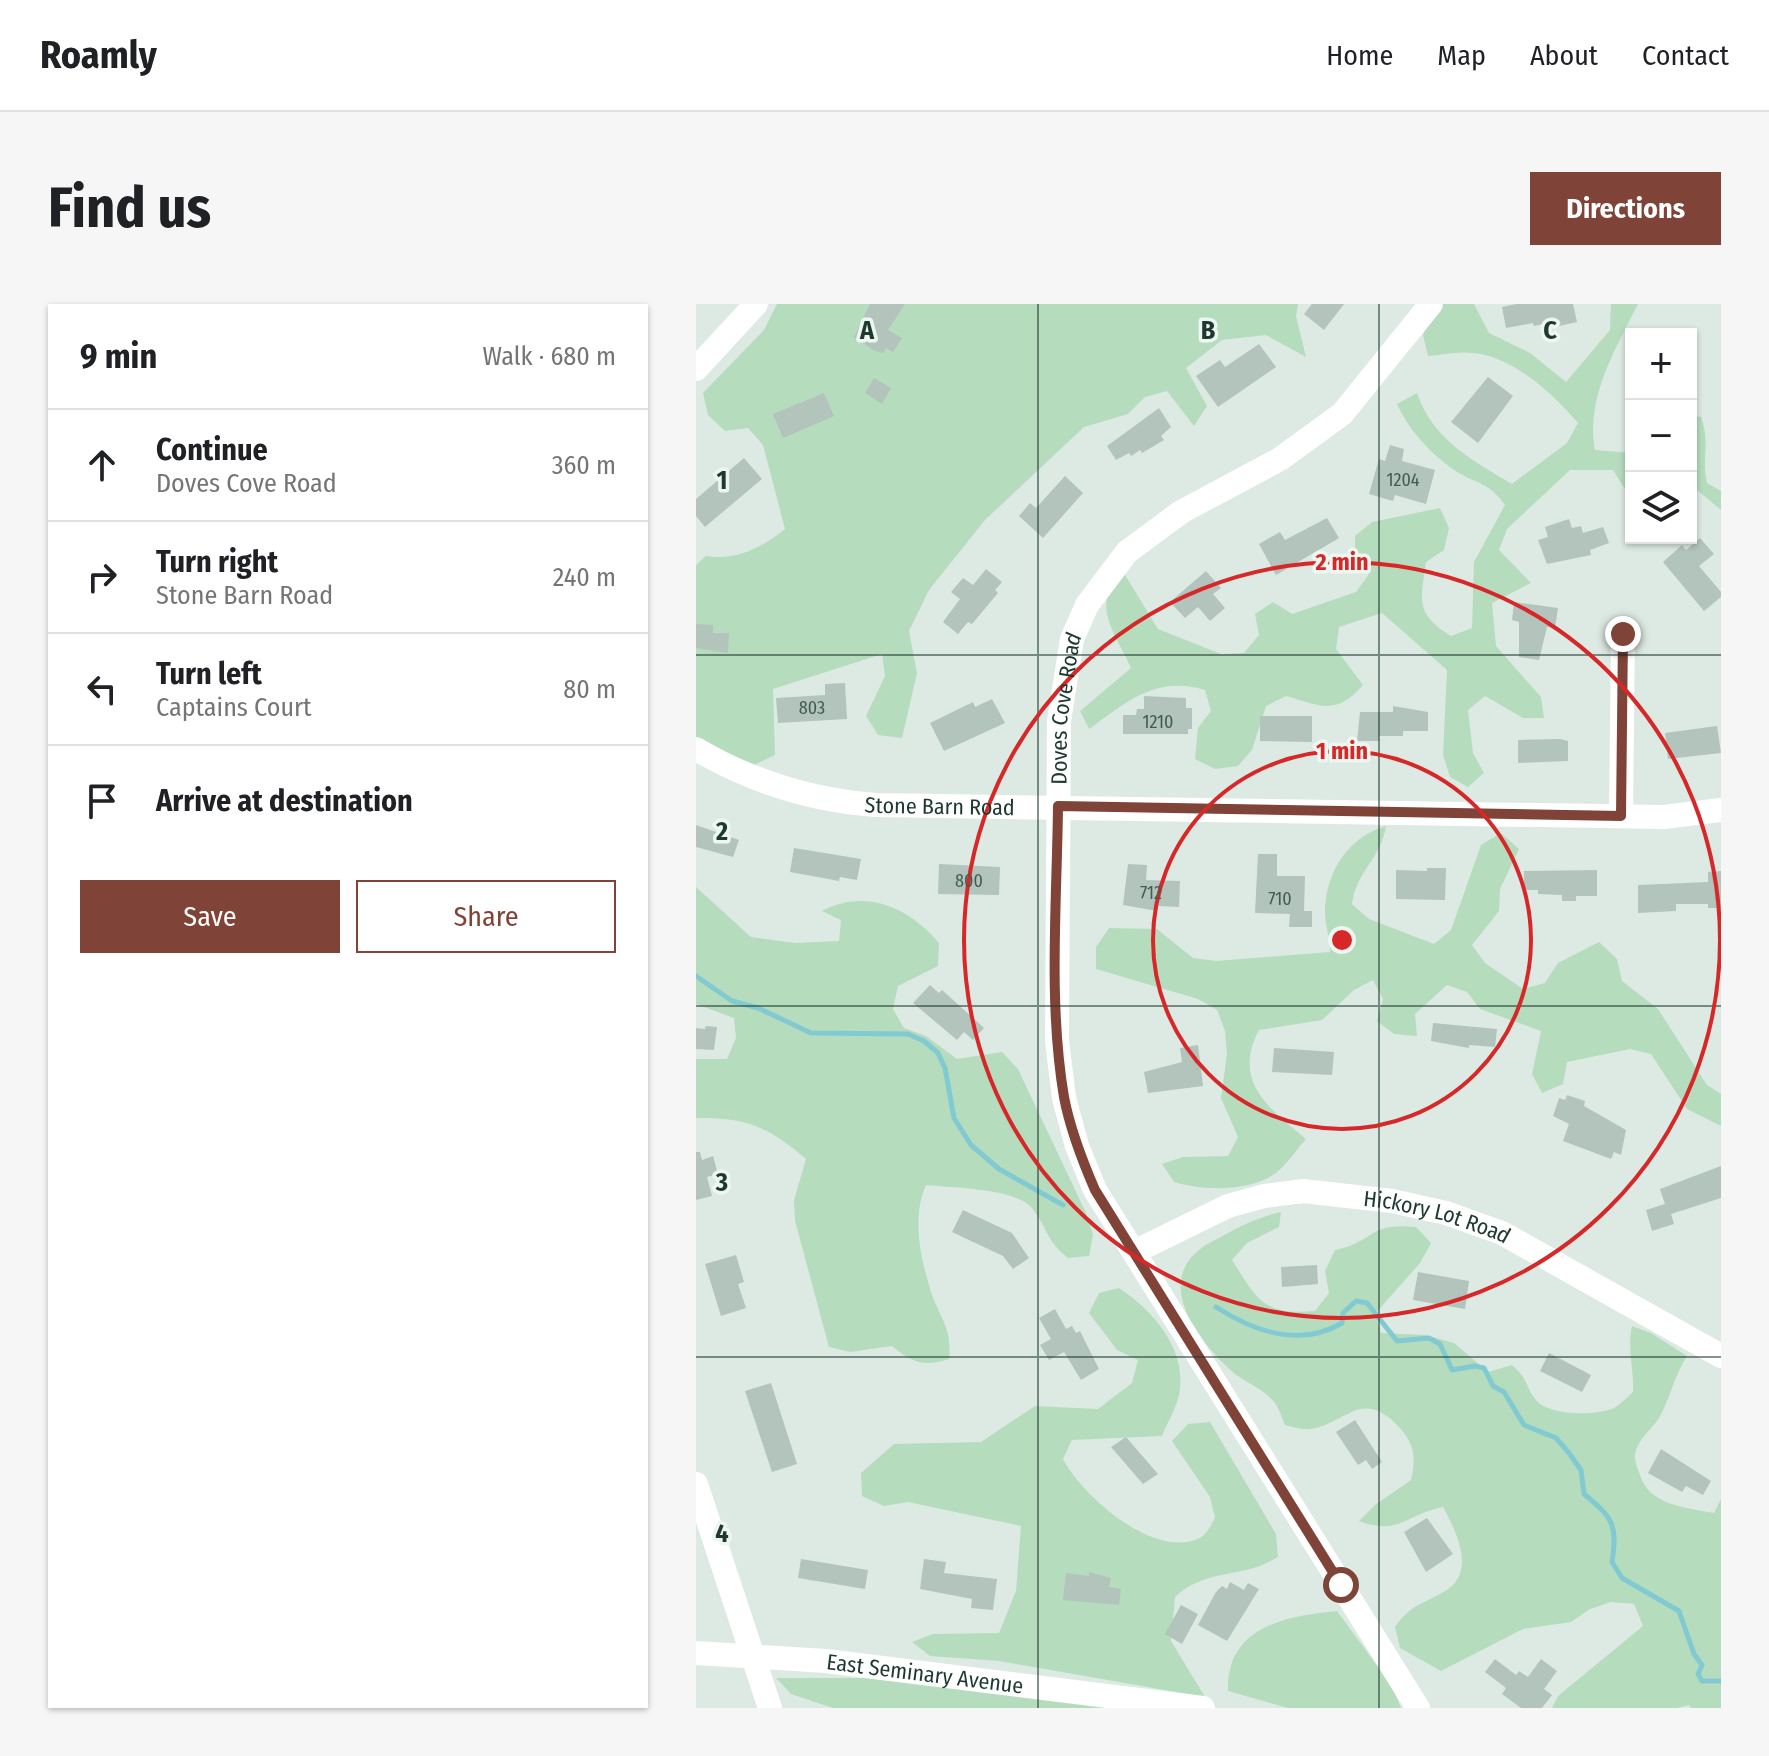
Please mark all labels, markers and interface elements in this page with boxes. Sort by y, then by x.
text: Roamly [40,32,157,78]
text: Home [1326,39,1393,72]
text: Map [1437,39,1486,72]
text: About [1530,39,1598,72]
text: Contact [1642,39,1729,72]
button: Directions [1530,172,1721,245]
text: Find us [48,175,211,242]
text: A [859,315,875,346]
text: B [1201,315,1216,346]
text: C [1543,315,1557,346]
map controls [1625,328,1697,544]
button: + [1625,328,1697,400]
text: 9 min [80,336,157,377]
text: Walk · 680 m [483,341,616,372]
button: − [1625,400,1697,472]
text: Continue [156,432,268,468]
icon: ahead [80,443,124,487]
text: 360 m [552,450,616,481]
text: 1 [717,465,728,496]
text: Doves Cove Road [156,468,337,499]
house number: 1204 [1386,469,1420,491]
button: layers [1625,472,1697,544]
text: Turn right [156,544,278,580]
text: 2 min [1314,548,1369,576]
icon: right [80,555,124,599]
text: 240 m [553,562,616,593]
text: Stone Barn Road [156,580,333,611]
route end [1605,616,1641,652]
street label: Doves Cove Road [1045,628,1087,785]
text: Turn left [156,656,262,692]
icon: left [80,667,124,711]
text: 80 m [563,674,616,705]
text: Captains Court [156,692,312,723]
house number: 803 [799,697,825,719]
house number: 1210 [1143,711,1173,733]
text: 1 min [1316,737,1368,765]
icon: arrive [80,779,124,823]
text: Arrive at destination [156,783,413,819]
street label: Stone Barn Road [864,791,1015,821]
text: 2 [715,816,728,847]
house number: 800 [955,870,983,892]
button: Save [80,880,340,953]
button: Share [356,880,616,953]
house number: 712 [1140,882,1162,904]
house number: 710 [1268,888,1292,910]
centre of rings [1328,926,1356,954]
text: 3 [715,1167,728,1198]
street label: Hickory Lot Road [1362,1185,1515,1249]
text: 4 [715,1518,729,1549]
route start [1323,1567,1359,1603]
street label: East Seminary Avenue [825,1648,1025,1699]

